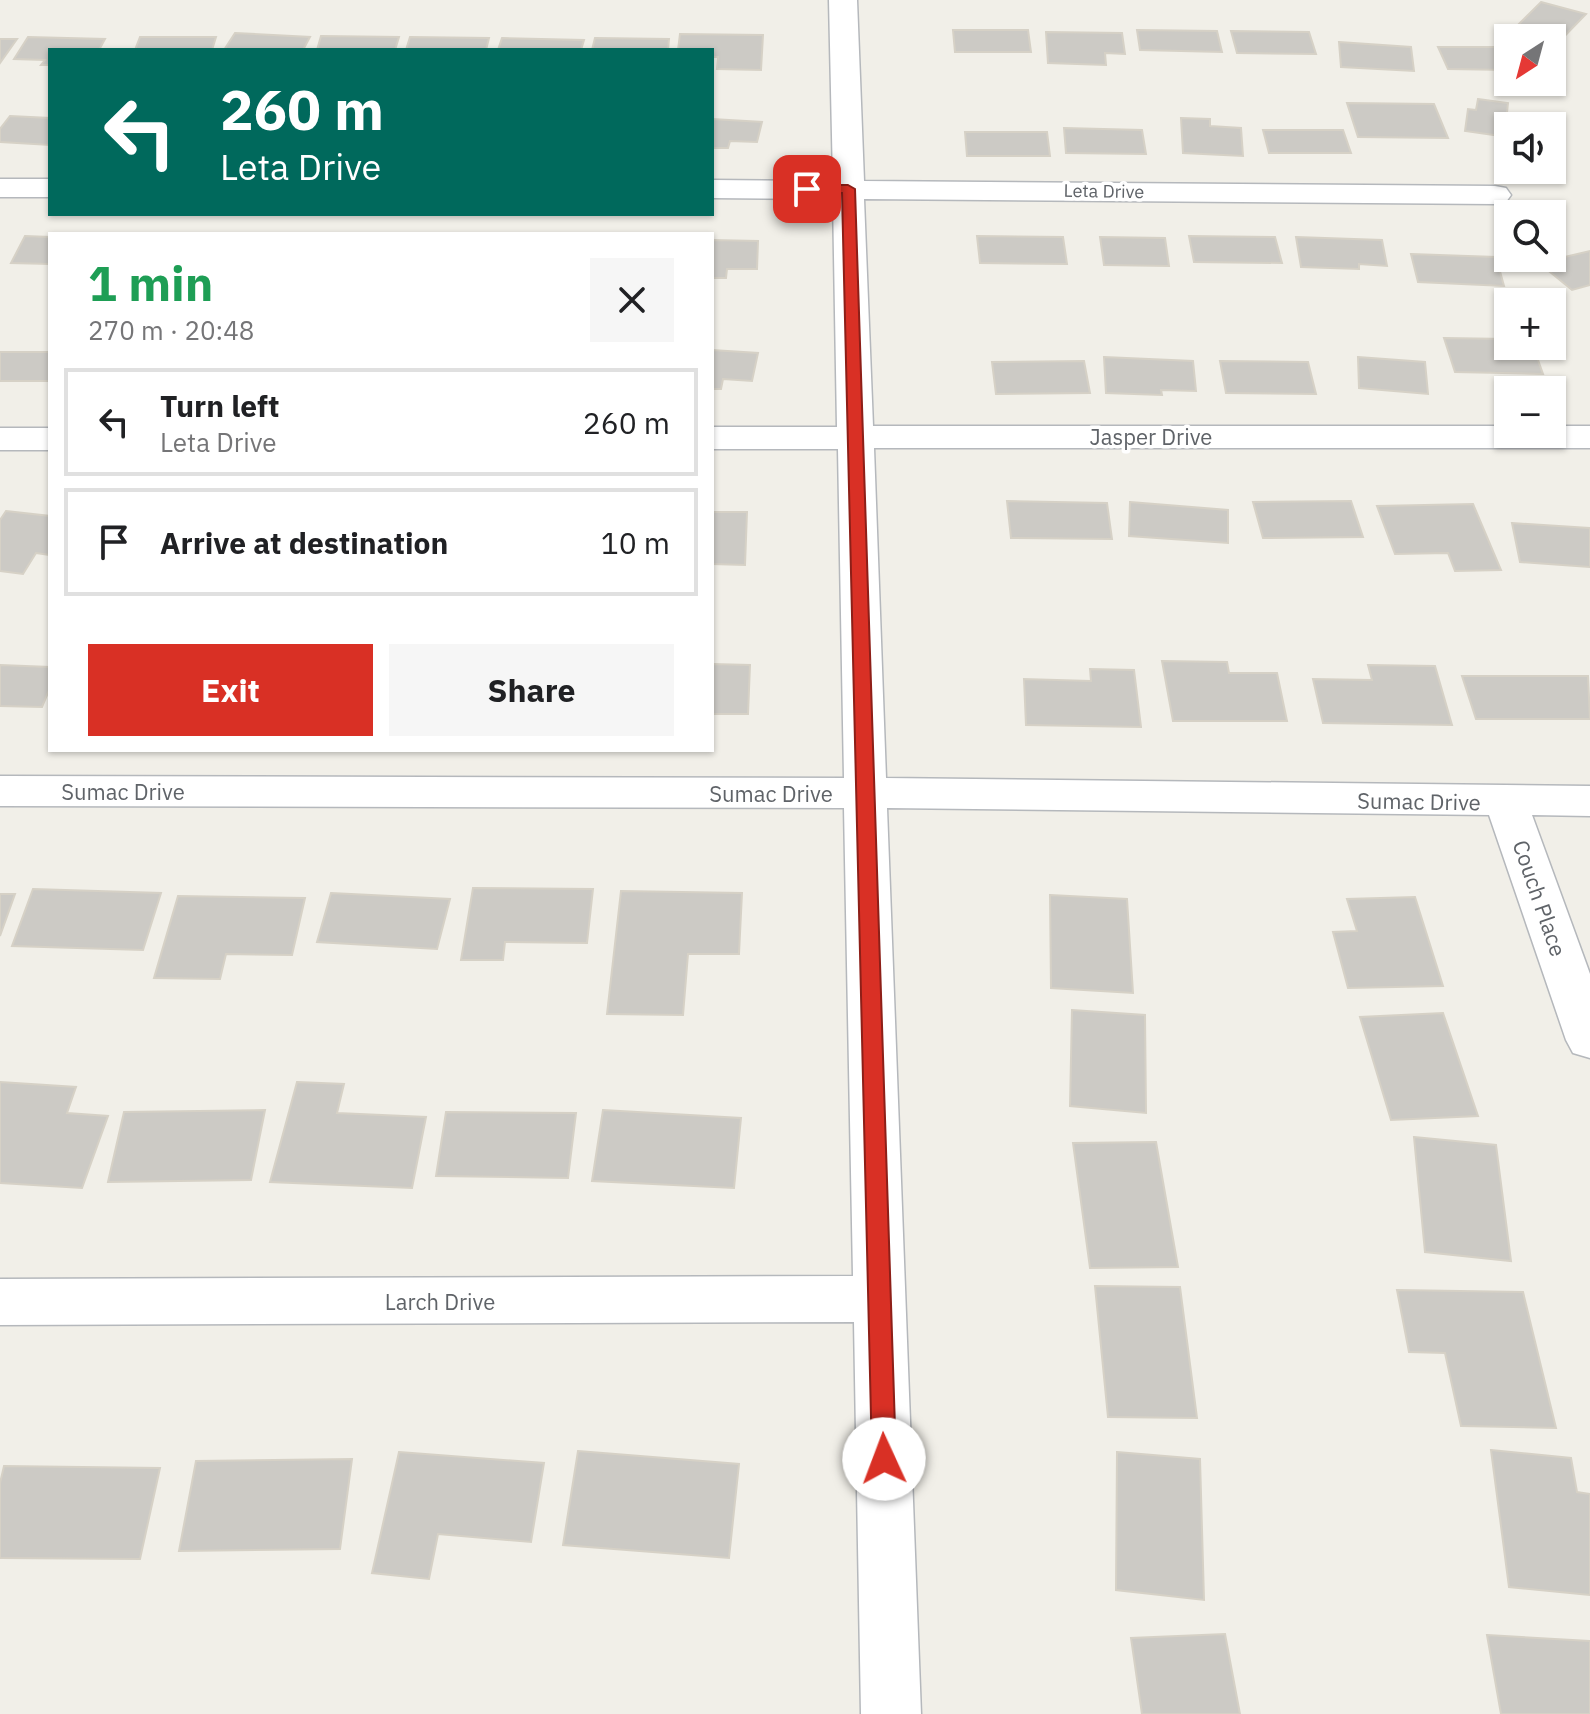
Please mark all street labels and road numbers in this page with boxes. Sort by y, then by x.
street label: Leta Drive [1063,179,1145,203]
street label: Jasper Drive [1090,422,1212,451]
street label: Sumac Drive [61,777,185,806]
street label: Sumac Drive [709,779,833,808]
street label: Sumac Drive [1357,785,1481,817]
street label: Couch Place [1507,836,1573,960]
street label: Larch Drive [385,1287,495,1316]

